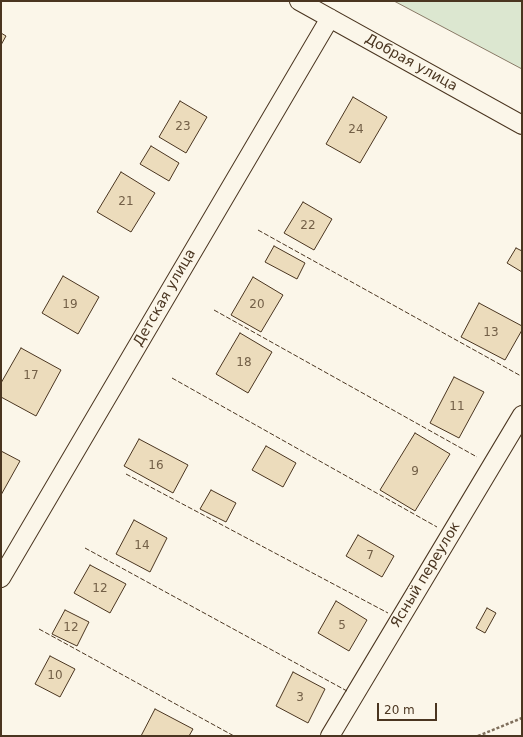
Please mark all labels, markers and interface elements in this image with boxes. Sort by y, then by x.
street label: Добрая улица [362,31,460,95]
house number: 23 [175,120,191,134]
house number: 24 [348,123,364,137]
house number: 21 [118,195,134,209]
house number: 22 [300,219,316,233]
street label: Детская улица [130,246,200,350]
house number: 19 [62,298,78,312]
house number: 20 [249,298,265,312]
house number: 13 [483,326,499,340]
house number: 18 [236,356,252,370]
house number: 17 [23,369,39,383]
house number: 11 [449,400,465,414]
house number: 16 [148,459,164,473]
house number: 9 [411,465,419,479]
street label: Ясный переулок [388,519,464,631]
house number: 14 [134,539,150,553]
house number: 7 [366,549,374,563]
house number: 12 [92,582,108,596]
house number: 5 [338,619,346,633]
house number: 12 [63,621,79,635]
house number: 10 [47,669,63,683]
house number: 3 [296,691,304,705]
scale bar [379,695,439,721]
text: 20 m [384,703,415,717]

